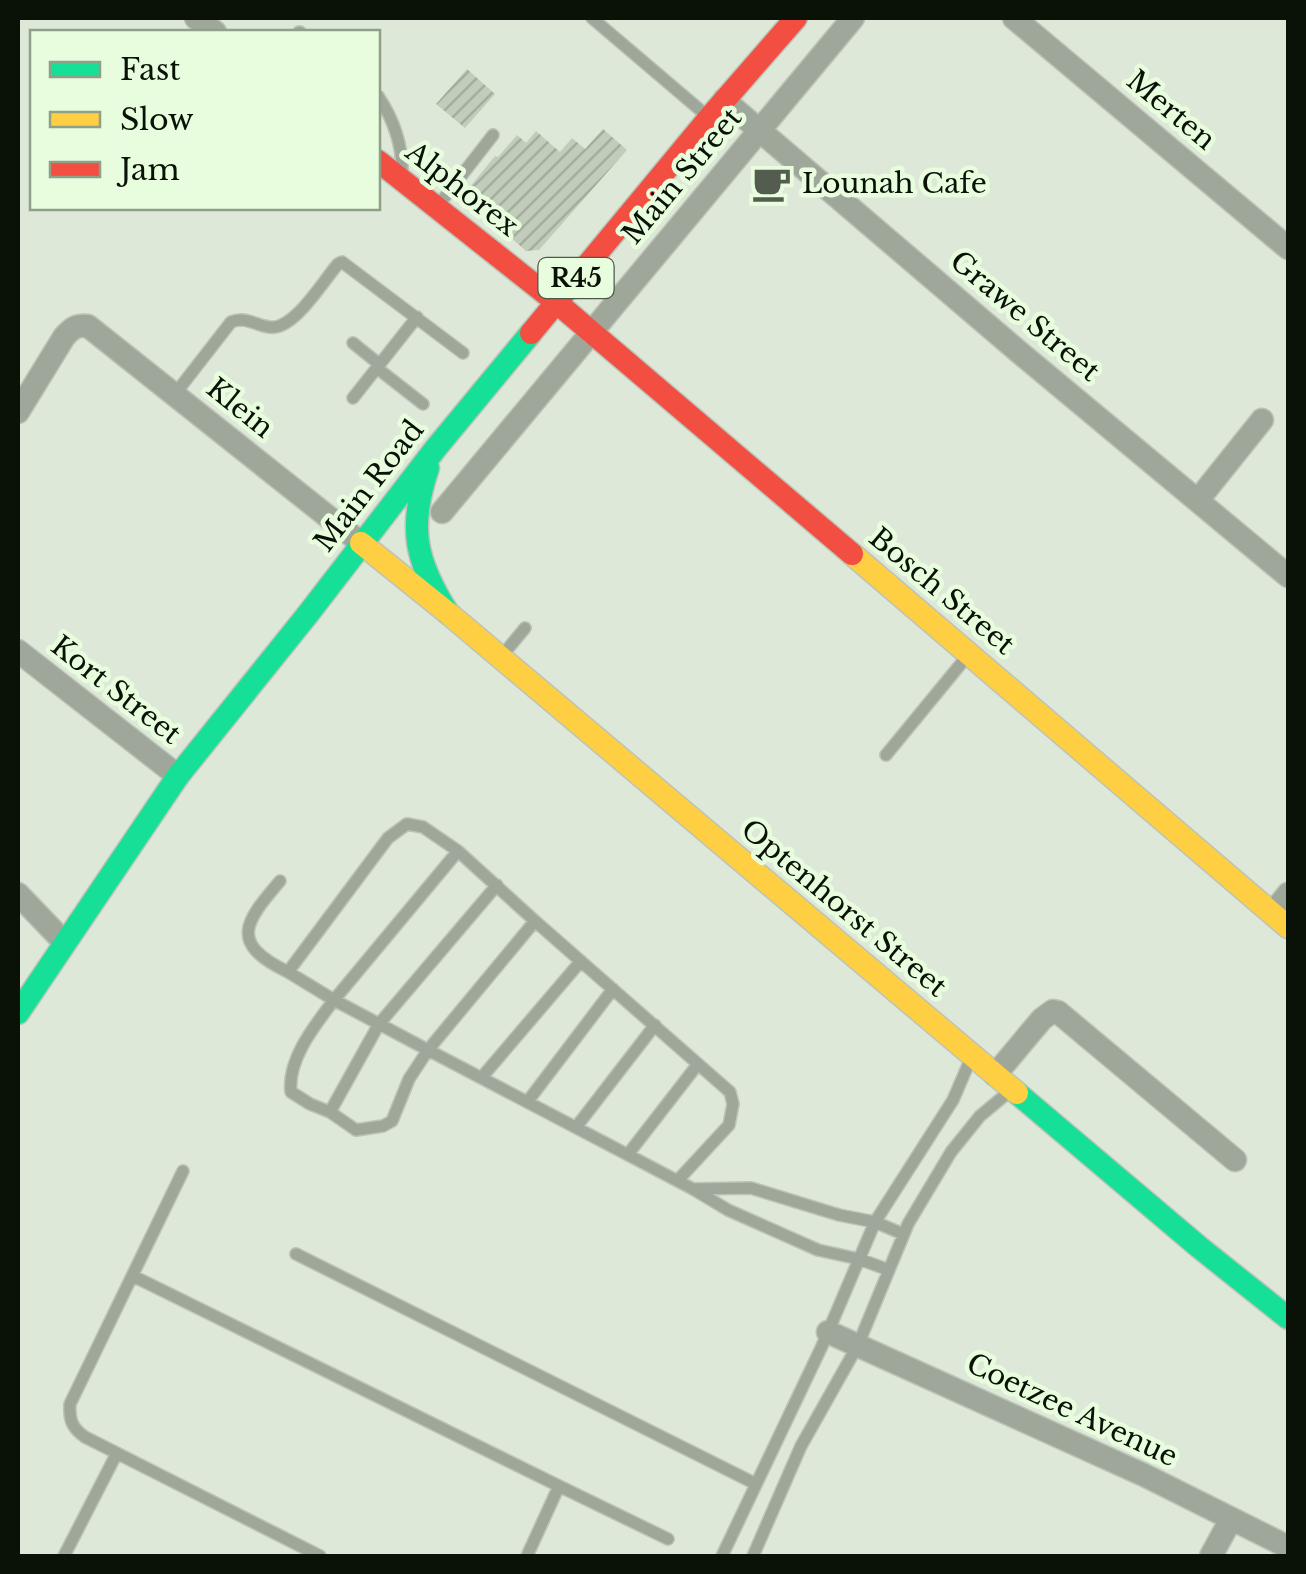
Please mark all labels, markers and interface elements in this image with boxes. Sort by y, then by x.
legend [30,30,380,210]
text: Fast [120,51,181,88]
street label: Merten [1119,63,1223,157]
street label: Main Street [615,100,749,251]
text: Slow [120,101,194,138]
street label: Alphorex [398,134,525,244]
text: Jam [116,151,180,188]
cafe icon: Lounah Cafe [751,162,793,204]
place label: Lounah Cafe [802,166,987,201]
street label: Grawe Street [943,243,1107,389]
road number: R45 [538,258,614,298]
street label: Klein [200,371,280,445]
street label: Main Road [307,413,431,559]
street label: Bosch Street [862,520,1022,662]
street label: Kort Street [44,628,188,752]
street label: Optenhorst Street [734,812,954,1005]
street label: Coetzee Avenue [961,1346,1183,1474]

